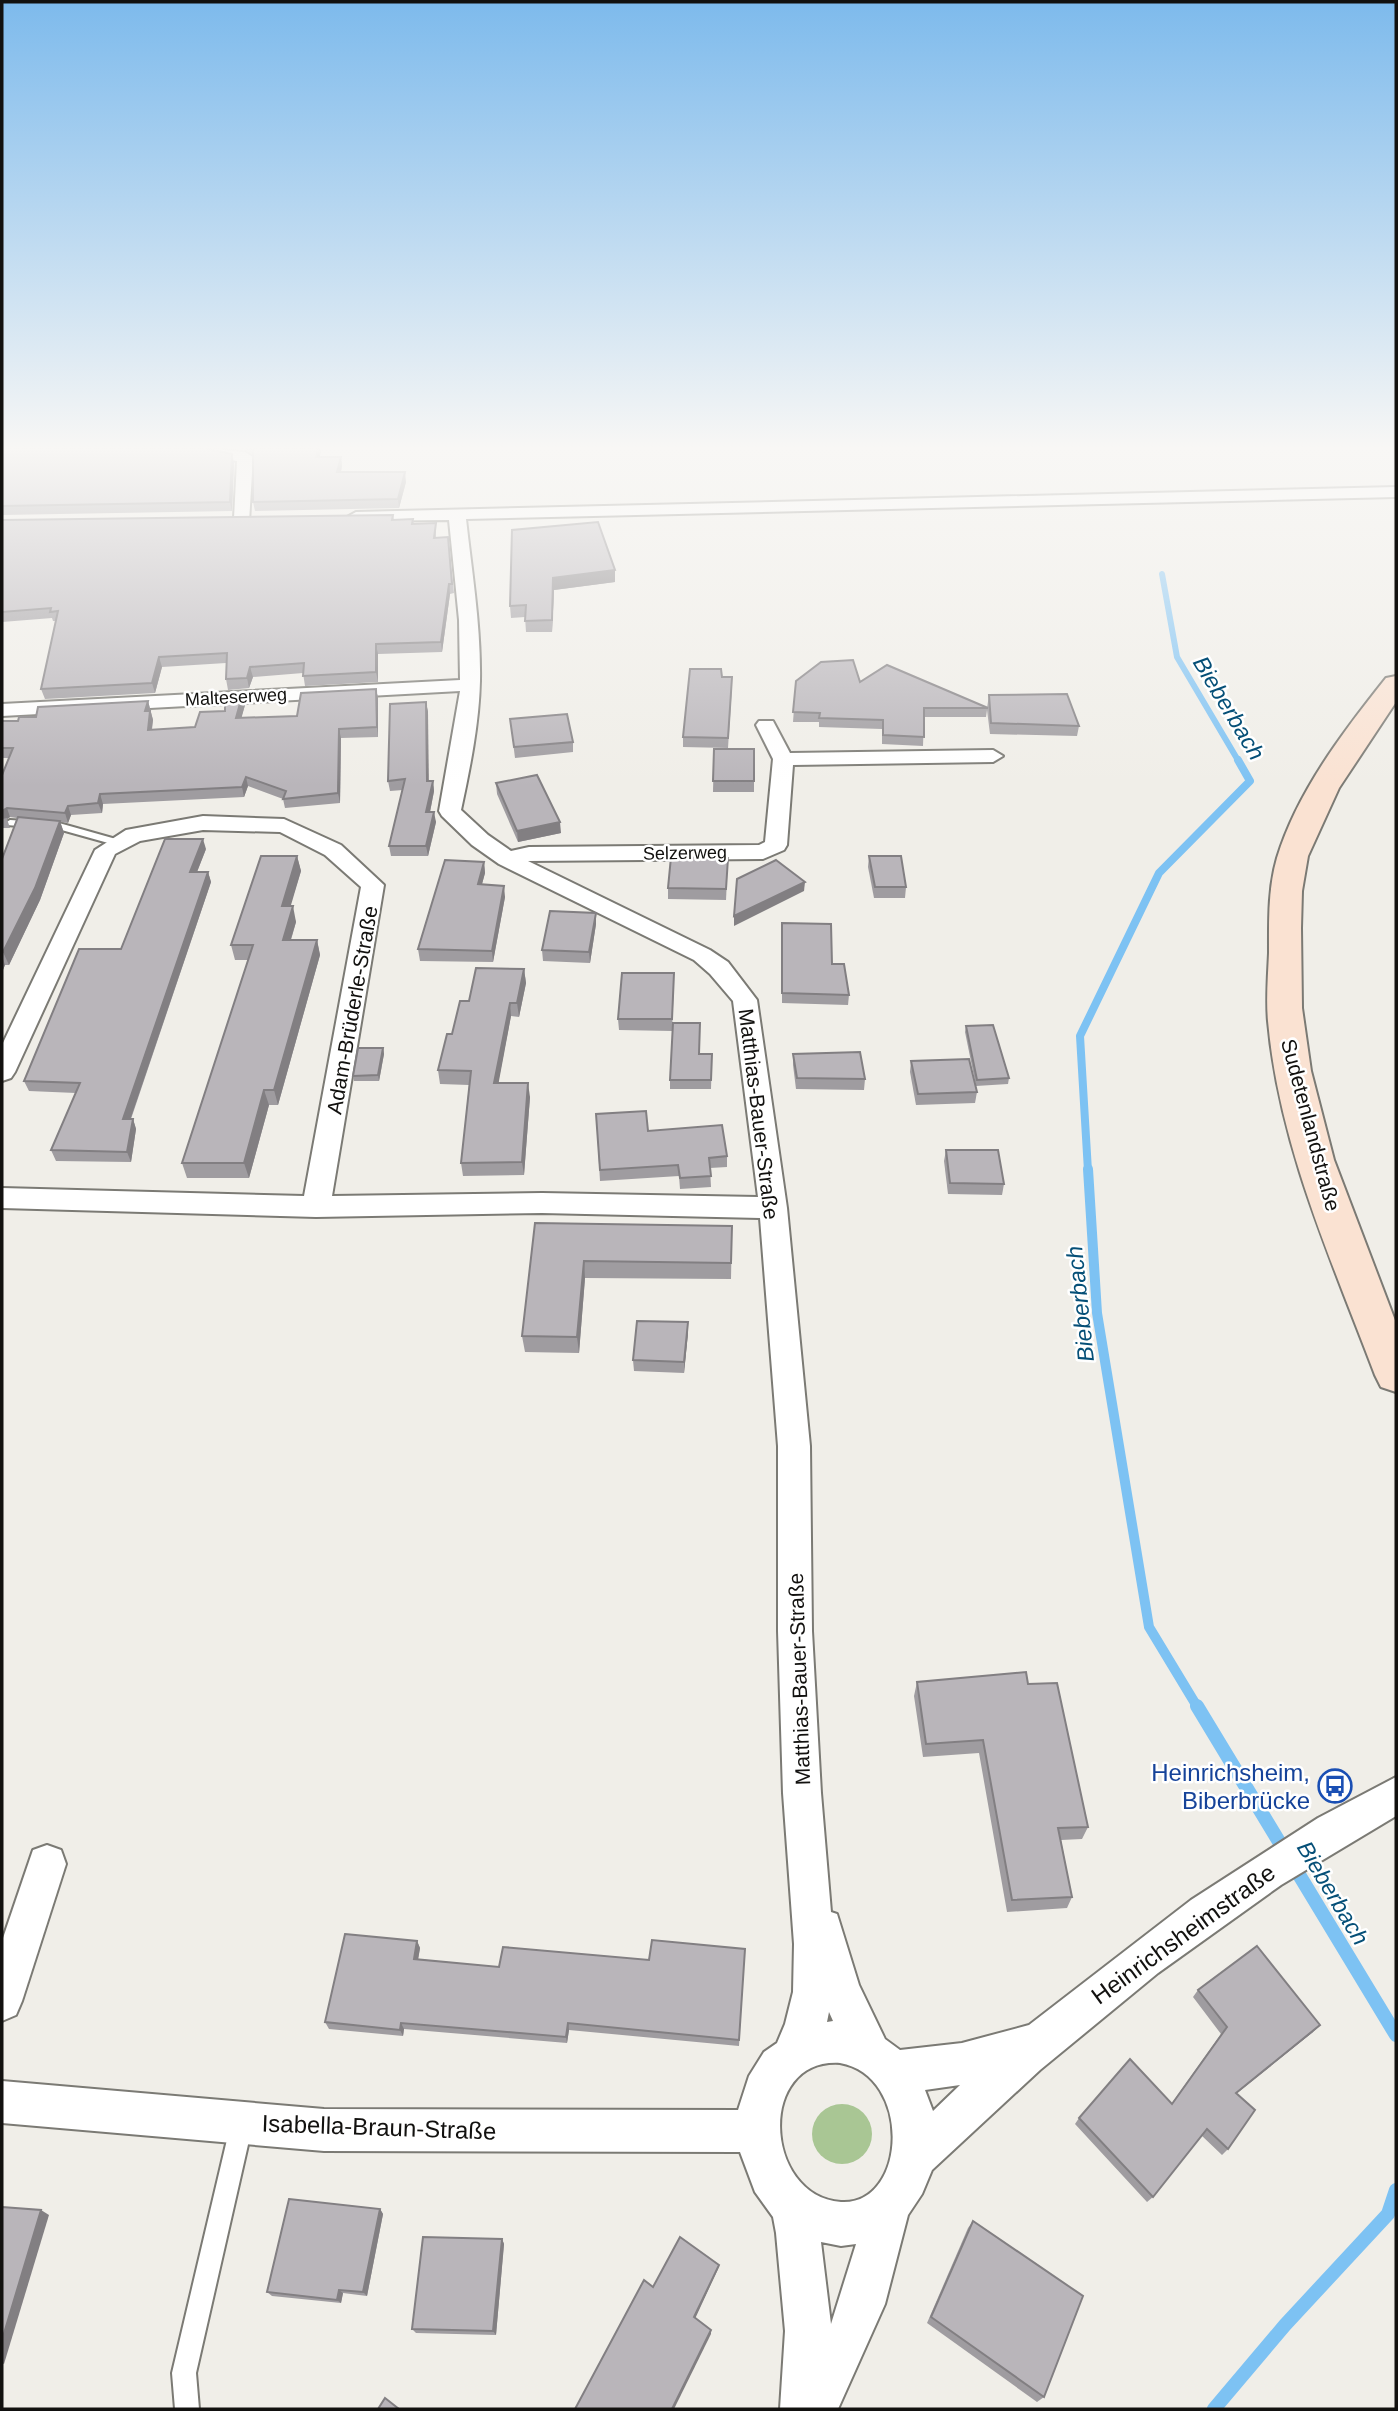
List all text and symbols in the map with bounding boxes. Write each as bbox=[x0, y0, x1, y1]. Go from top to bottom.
water label: Bieberbach bbox=[1188, 651, 1270, 765]
street label: Malteserweg bbox=[185, 684, 287, 710]
street label: Selzerweg bbox=[643, 842, 727, 864]
street label: Adam-Brüderle-Straße bbox=[322, 904, 382, 1116]
street label: Matthias-Bauer-Straße bbox=[735, 1007, 783, 1221]
street label: Sudetenlandstraße bbox=[1277, 1036, 1345, 1214]
water label: Bieberbach bbox=[1061, 1245, 1099, 1363]
street label: Matthias-Bauer-Straße bbox=[784, 1572, 814, 1786]
place label: Heinrichsheim, Biberbrücke bbox=[1151, 1759, 1310, 1814]
bus stop icon: Heinrichsheim, Biberbrücke bbox=[1316, 1767, 1354, 1805]
water label: Bieberbach bbox=[1292, 1836, 1374, 1950]
street label: Heinrichsheimstraße bbox=[1086, 1858, 1280, 2010]
street label: Isabella-Braun-Straße bbox=[261, 2109, 497, 2145]

